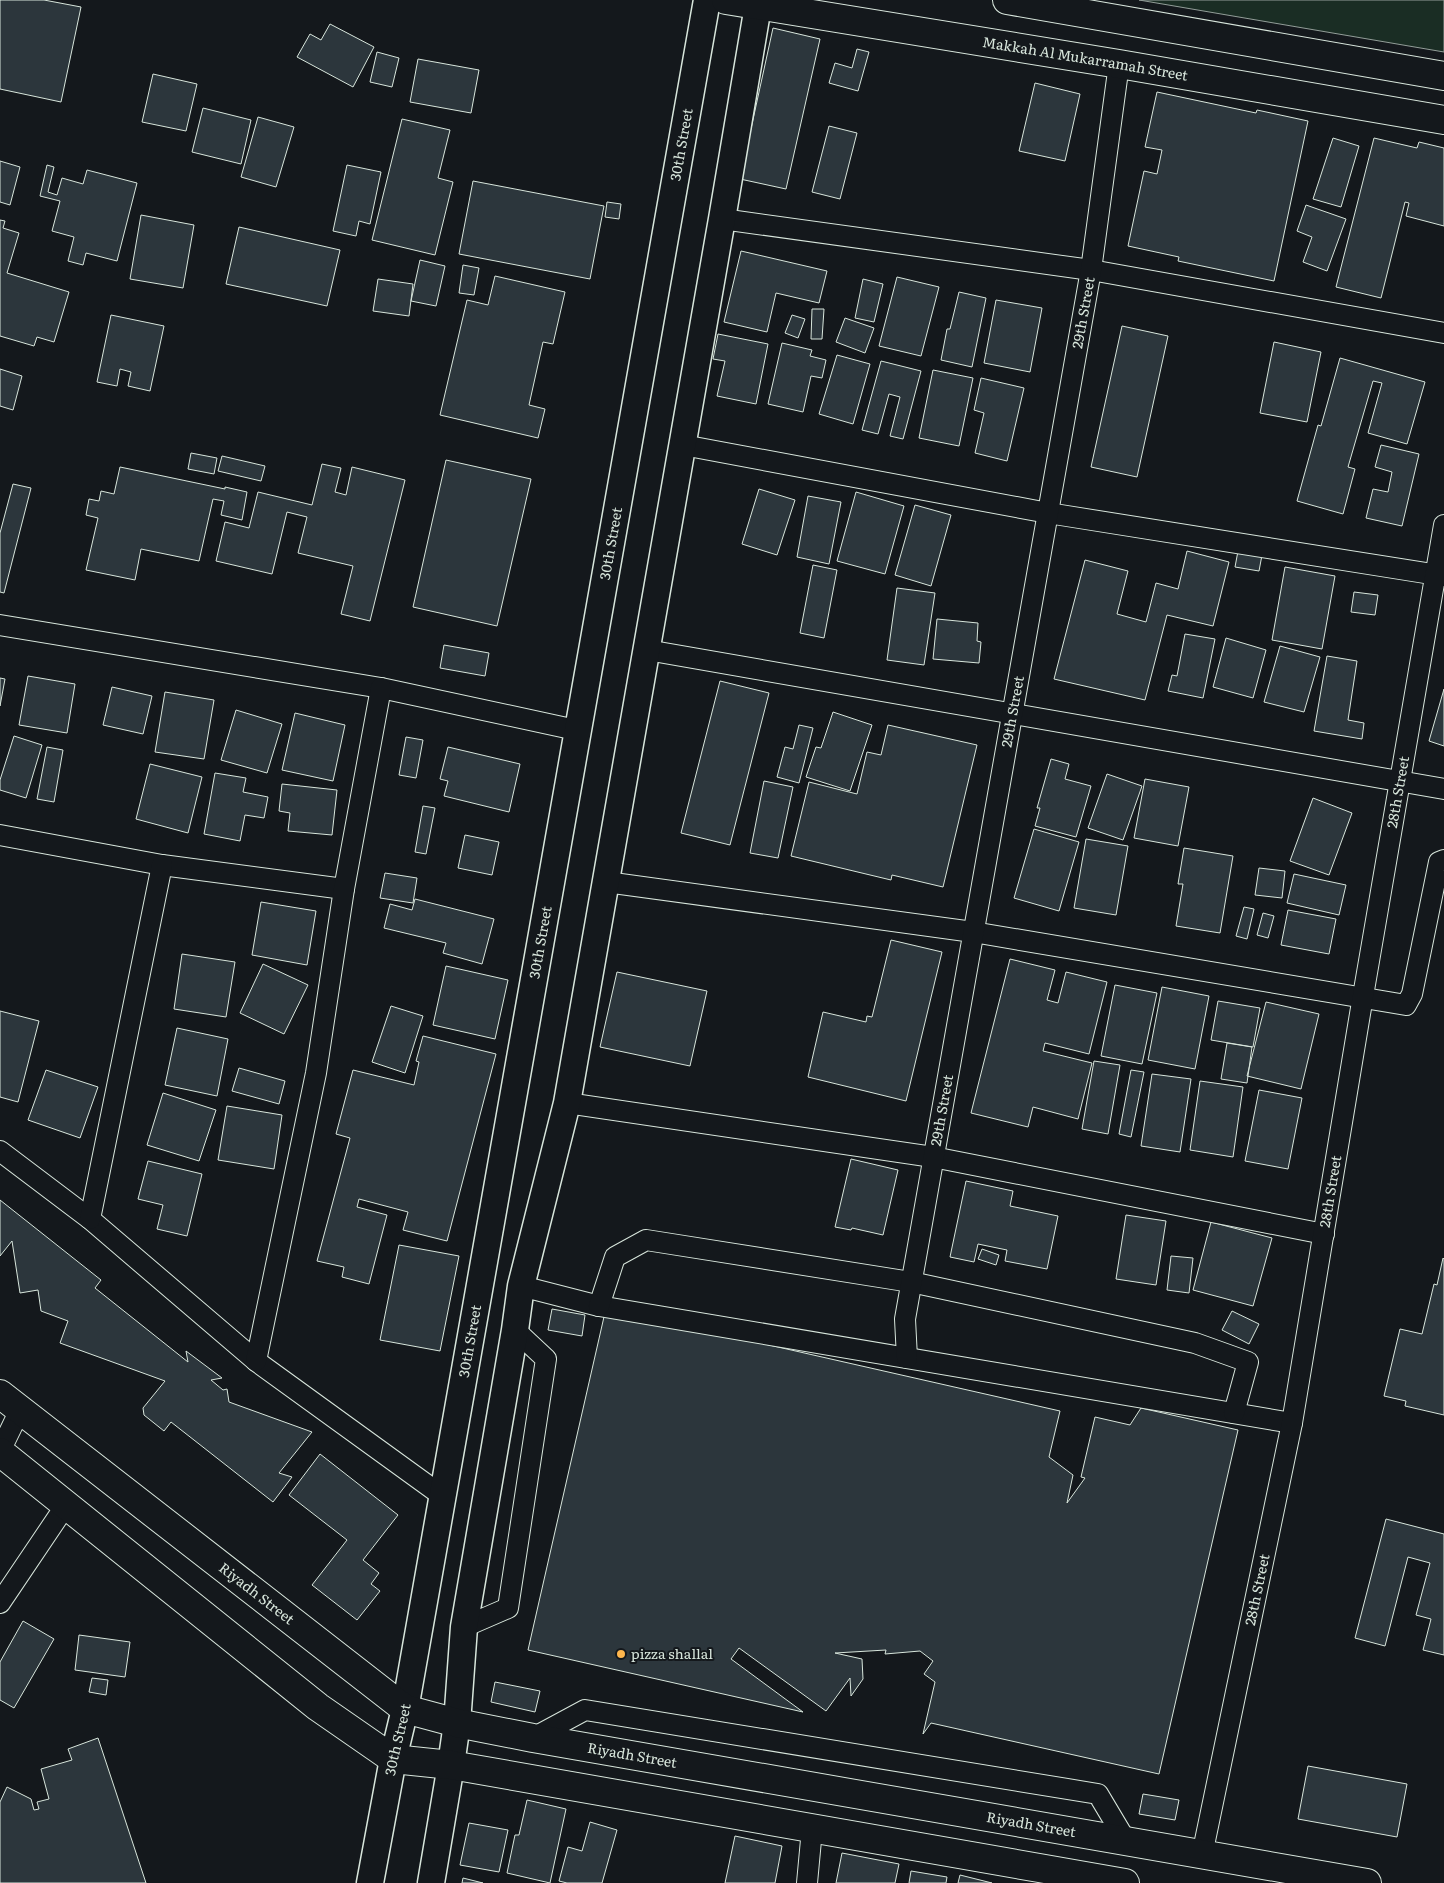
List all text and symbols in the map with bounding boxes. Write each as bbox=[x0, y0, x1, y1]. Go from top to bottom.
street label: Makkah Al Mukarramah Street bbox=[981, 31, 1190, 85]
street label: 30th Street bbox=[664, 106, 697, 183]
street label: 29th Street bbox=[1066, 275, 1099, 350]
street label: 30th Street bbox=[594, 505, 626, 581]
street label: 29th Street bbox=[996, 674, 1028, 749]
street label: 28th Street bbox=[1381, 754, 1413, 829]
street label: 30th Street bbox=[523, 904, 556, 980]
street label: 29th Street bbox=[925, 1072, 957, 1147]
street label: 28th Street bbox=[1314, 1153, 1345, 1229]
street label: 30th Street bbox=[453, 1303, 485, 1379]
street label: 28th Street bbox=[1239, 1552, 1274, 1627]
street label: Riyadh Street bbox=[215, 1557, 299, 1629]
place label: pizza shallal bbox=[631, 1643, 713, 1663]
marker: pizza shallal bbox=[615, 1648, 627, 1660]
street label: 30th Street bbox=[379, 1702, 415, 1777]
street label: Riyadh Street bbox=[586, 1737, 679, 1772]
street label: Riyadh Street bbox=[985, 1806, 1078, 1841]

